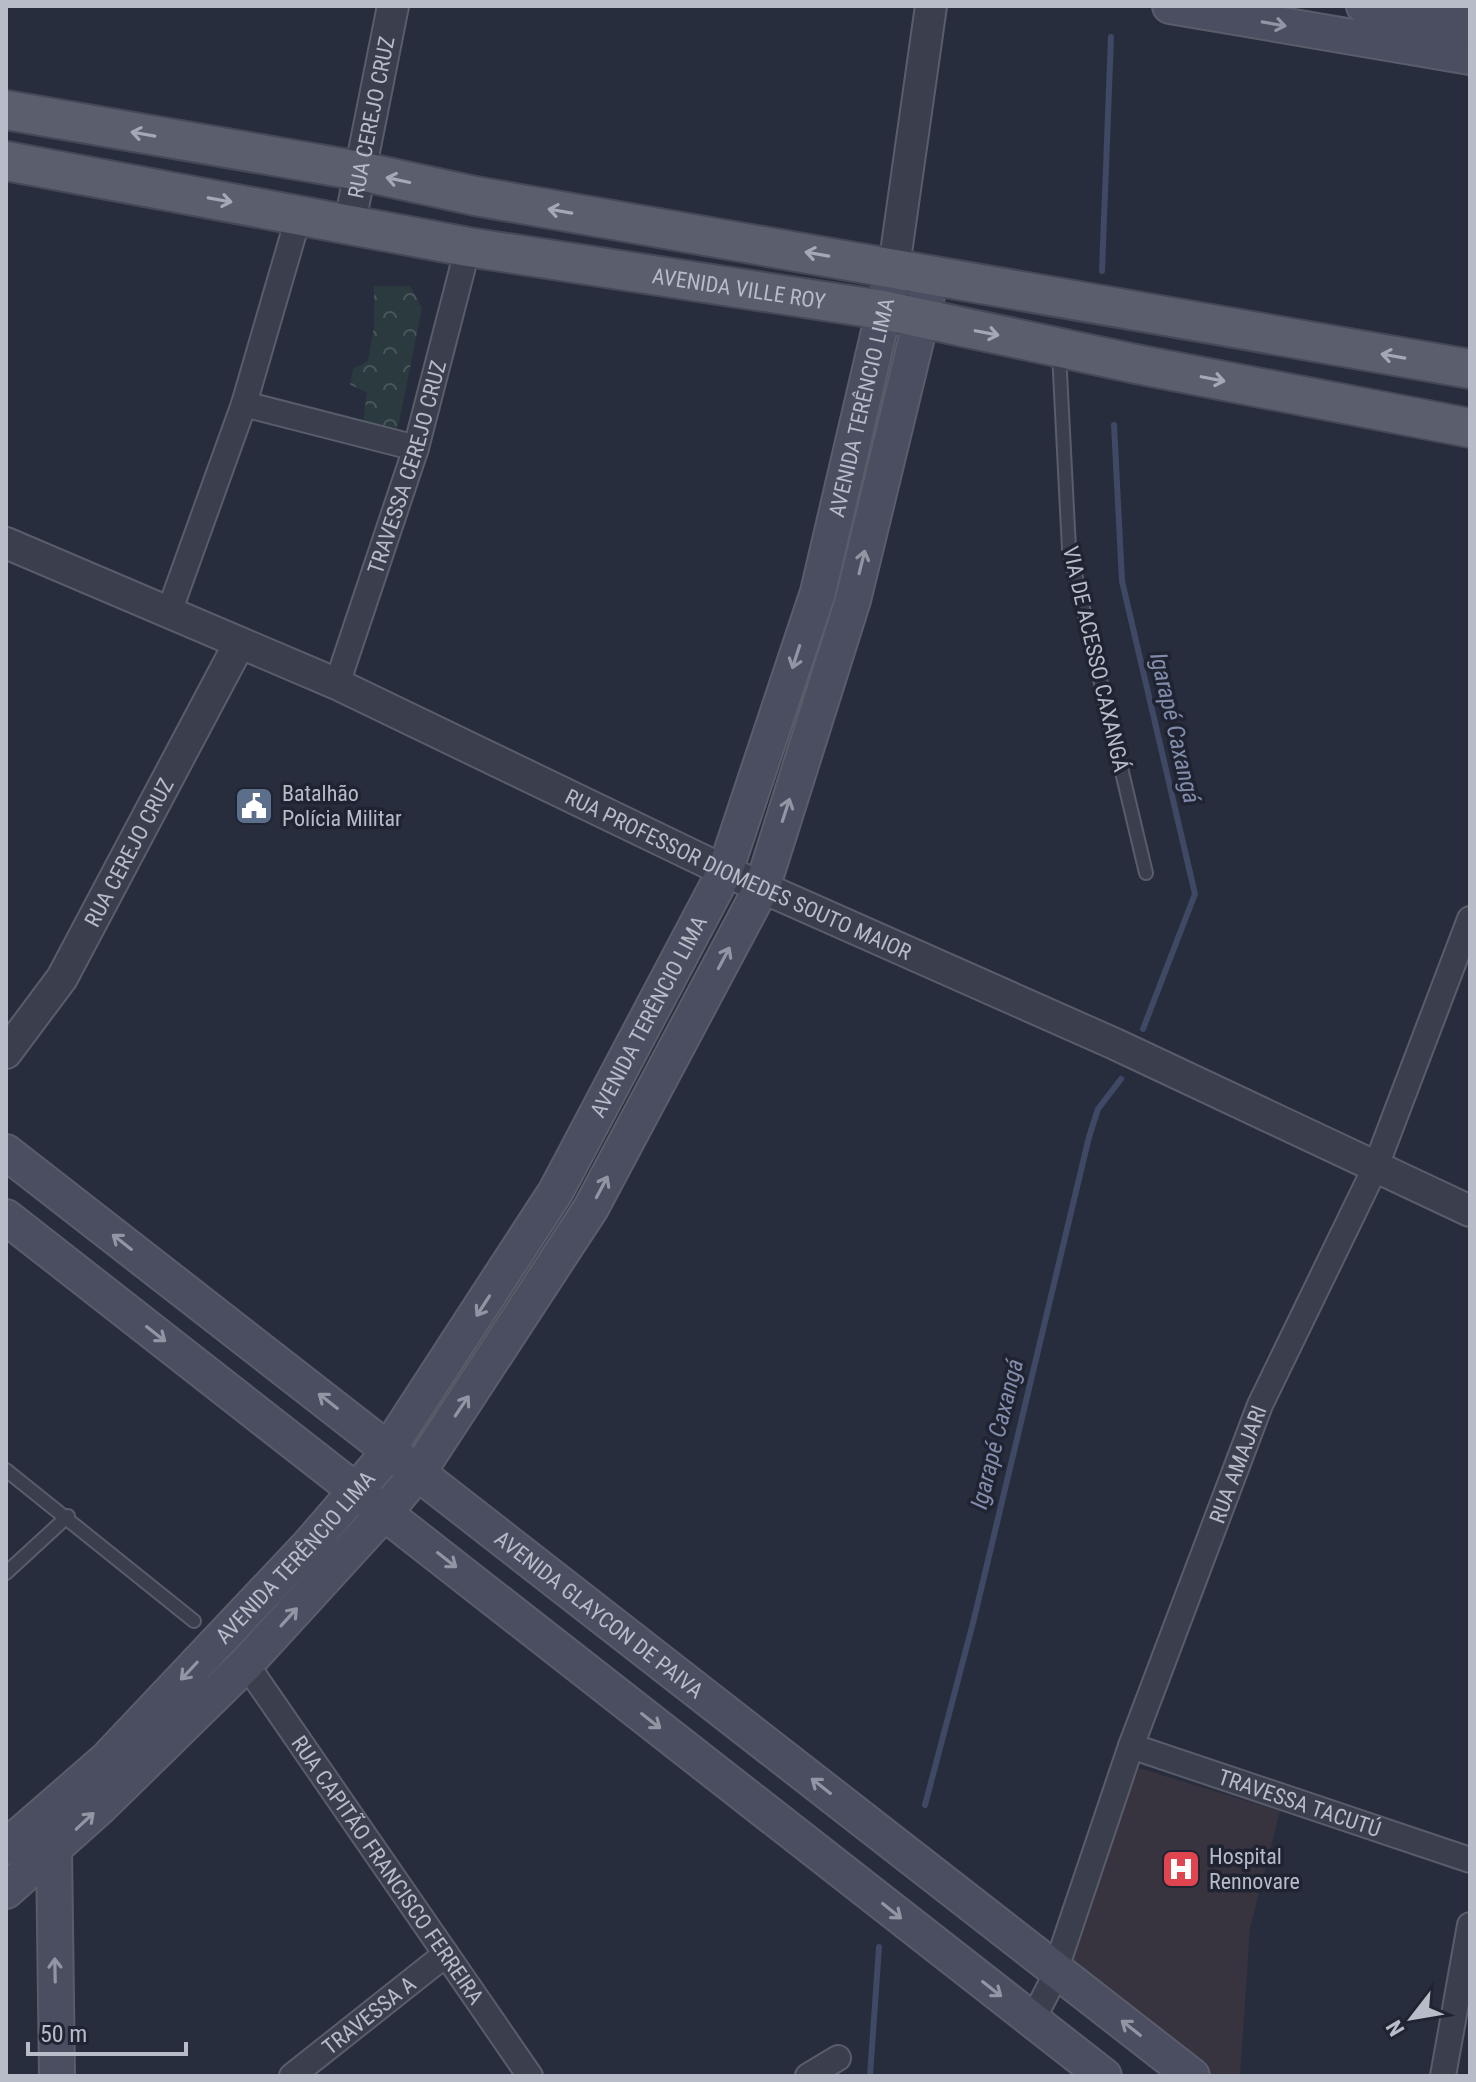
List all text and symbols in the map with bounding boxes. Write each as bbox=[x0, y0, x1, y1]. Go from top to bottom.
one-way arrow bbox=[1261, 17, 1286, 32]
street label: RUA CEREJO CRUZ bbox=[343, 34, 399, 200]
one-way arrow bbox=[130, 125, 156, 140]
one-way arrow bbox=[386, 172, 412, 187]
one-way arrow bbox=[207, 194, 233, 209]
one-way arrow bbox=[548, 202, 573, 217]
one-way arrow bbox=[804, 246, 830, 261]
street label: AVENIDA VILLE ROY bbox=[651, 263, 828, 314]
street label: AVENIDA TERÊNCIO LIMA bbox=[823, 295, 899, 520]
one-way arrow bbox=[974, 326, 999, 341]
one-way arrow bbox=[1381, 348, 1406, 363]
street label: TRAVESSA CEREJO CRUZ bbox=[362, 358, 451, 577]
one-way arrow bbox=[1199, 372, 1225, 387]
street label: VIA DE ACESSO CAXANGÁ bbox=[1058, 544, 1134, 774]
one-way arrow bbox=[856, 549, 871, 575]
one-way arrow bbox=[788, 644, 803, 669]
water label: Igarapé Caxangá bbox=[1144, 650, 1206, 807]
street label: RUA CEREJO CRUZ bbox=[79, 774, 178, 931]
place label: Batalhão Polícia Militar bbox=[282, 781, 402, 831]
street label: RUA PROFESSOR DIOMEDES SOUTO MAIOR bbox=[561, 783, 916, 965]
public building icon: Batalhão Polícia Militar bbox=[233, 785, 275, 827]
one-way arrow bbox=[780, 798, 795, 823]
street label: AVENIDA TERÊNCIO LIMA bbox=[585, 911, 712, 1121]
one-way arrow bbox=[717, 946, 732, 970]
one-way arrow bbox=[594, 1176, 610, 1200]
one-way arrow bbox=[112, 1233, 134, 1250]
one-way arrow bbox=[475, 1294, 491, 1317]
one-way arrow bbox=[145, 1325, 166, 1343]
water label: Igarapé Caxangá bbox=[965, 1355, 1029, 1512]
one-way arrow bbox=[318, 1393, 339, 1410]
one-way arrow bbox=[454, 1396, 470, 1418]
street label: RUA AMAJARI bbox=[1204, 1402, 1271, 1527]
street label: AVENIDA TERÊNCIO LIMA bbox=[210, 1466, 380, 1648]
street label: AVENIDA GLAYCON DE PAIVA bbox=[490, 1525, 709, 1703]
one-way arrow bbox=[436, 1551, 457, 1569]
one-way arrow bbox=[280, 1607, 299, 1627]
one-way arrow bbox=[181, 1661, 199, 1681]
one-way arrow bbox=[640, 1712, 661, 1729]
street label: RUA CAPITÃO FRANCISCO FERREIRA bbox=[287, 1731, 489, 2009]
street label: TRAVESSA TACUTÚ bbox=[1215, 1764, 1385, 1842]
one-way arrow bbox=[811, 1777, 832, 1795]
one-way arrow bbox=[75, 1812, 95, 1830]
place label: Hospital Rennovare bbox=[1209, 1844, 1300, 1894]
hospital icon: Hospital Rennovare bbox=[1160, 1848, 1202, 1890]
one-way arrow bbox=[881, 1902, 902, 1919]
one-way arrow bbox=[47, 1957, 63, 1984]
street label: TRAVESSA A bbox=[317, 1971, 421, 2060]
north arrow bbox=[1372, 1978, 1452, 2058]
one-way arrow bbox=[981, 1980, 1002, 1998]
scale bar bbox=[28, 2006, 186, 2056]
text: N bbox=[1381, 2016, 1409, 2040]
one-way arrow bbox=[1121, 2019, 1142, 2036]
text: 50 m bbox=[40, 2020, 87, 2048]

